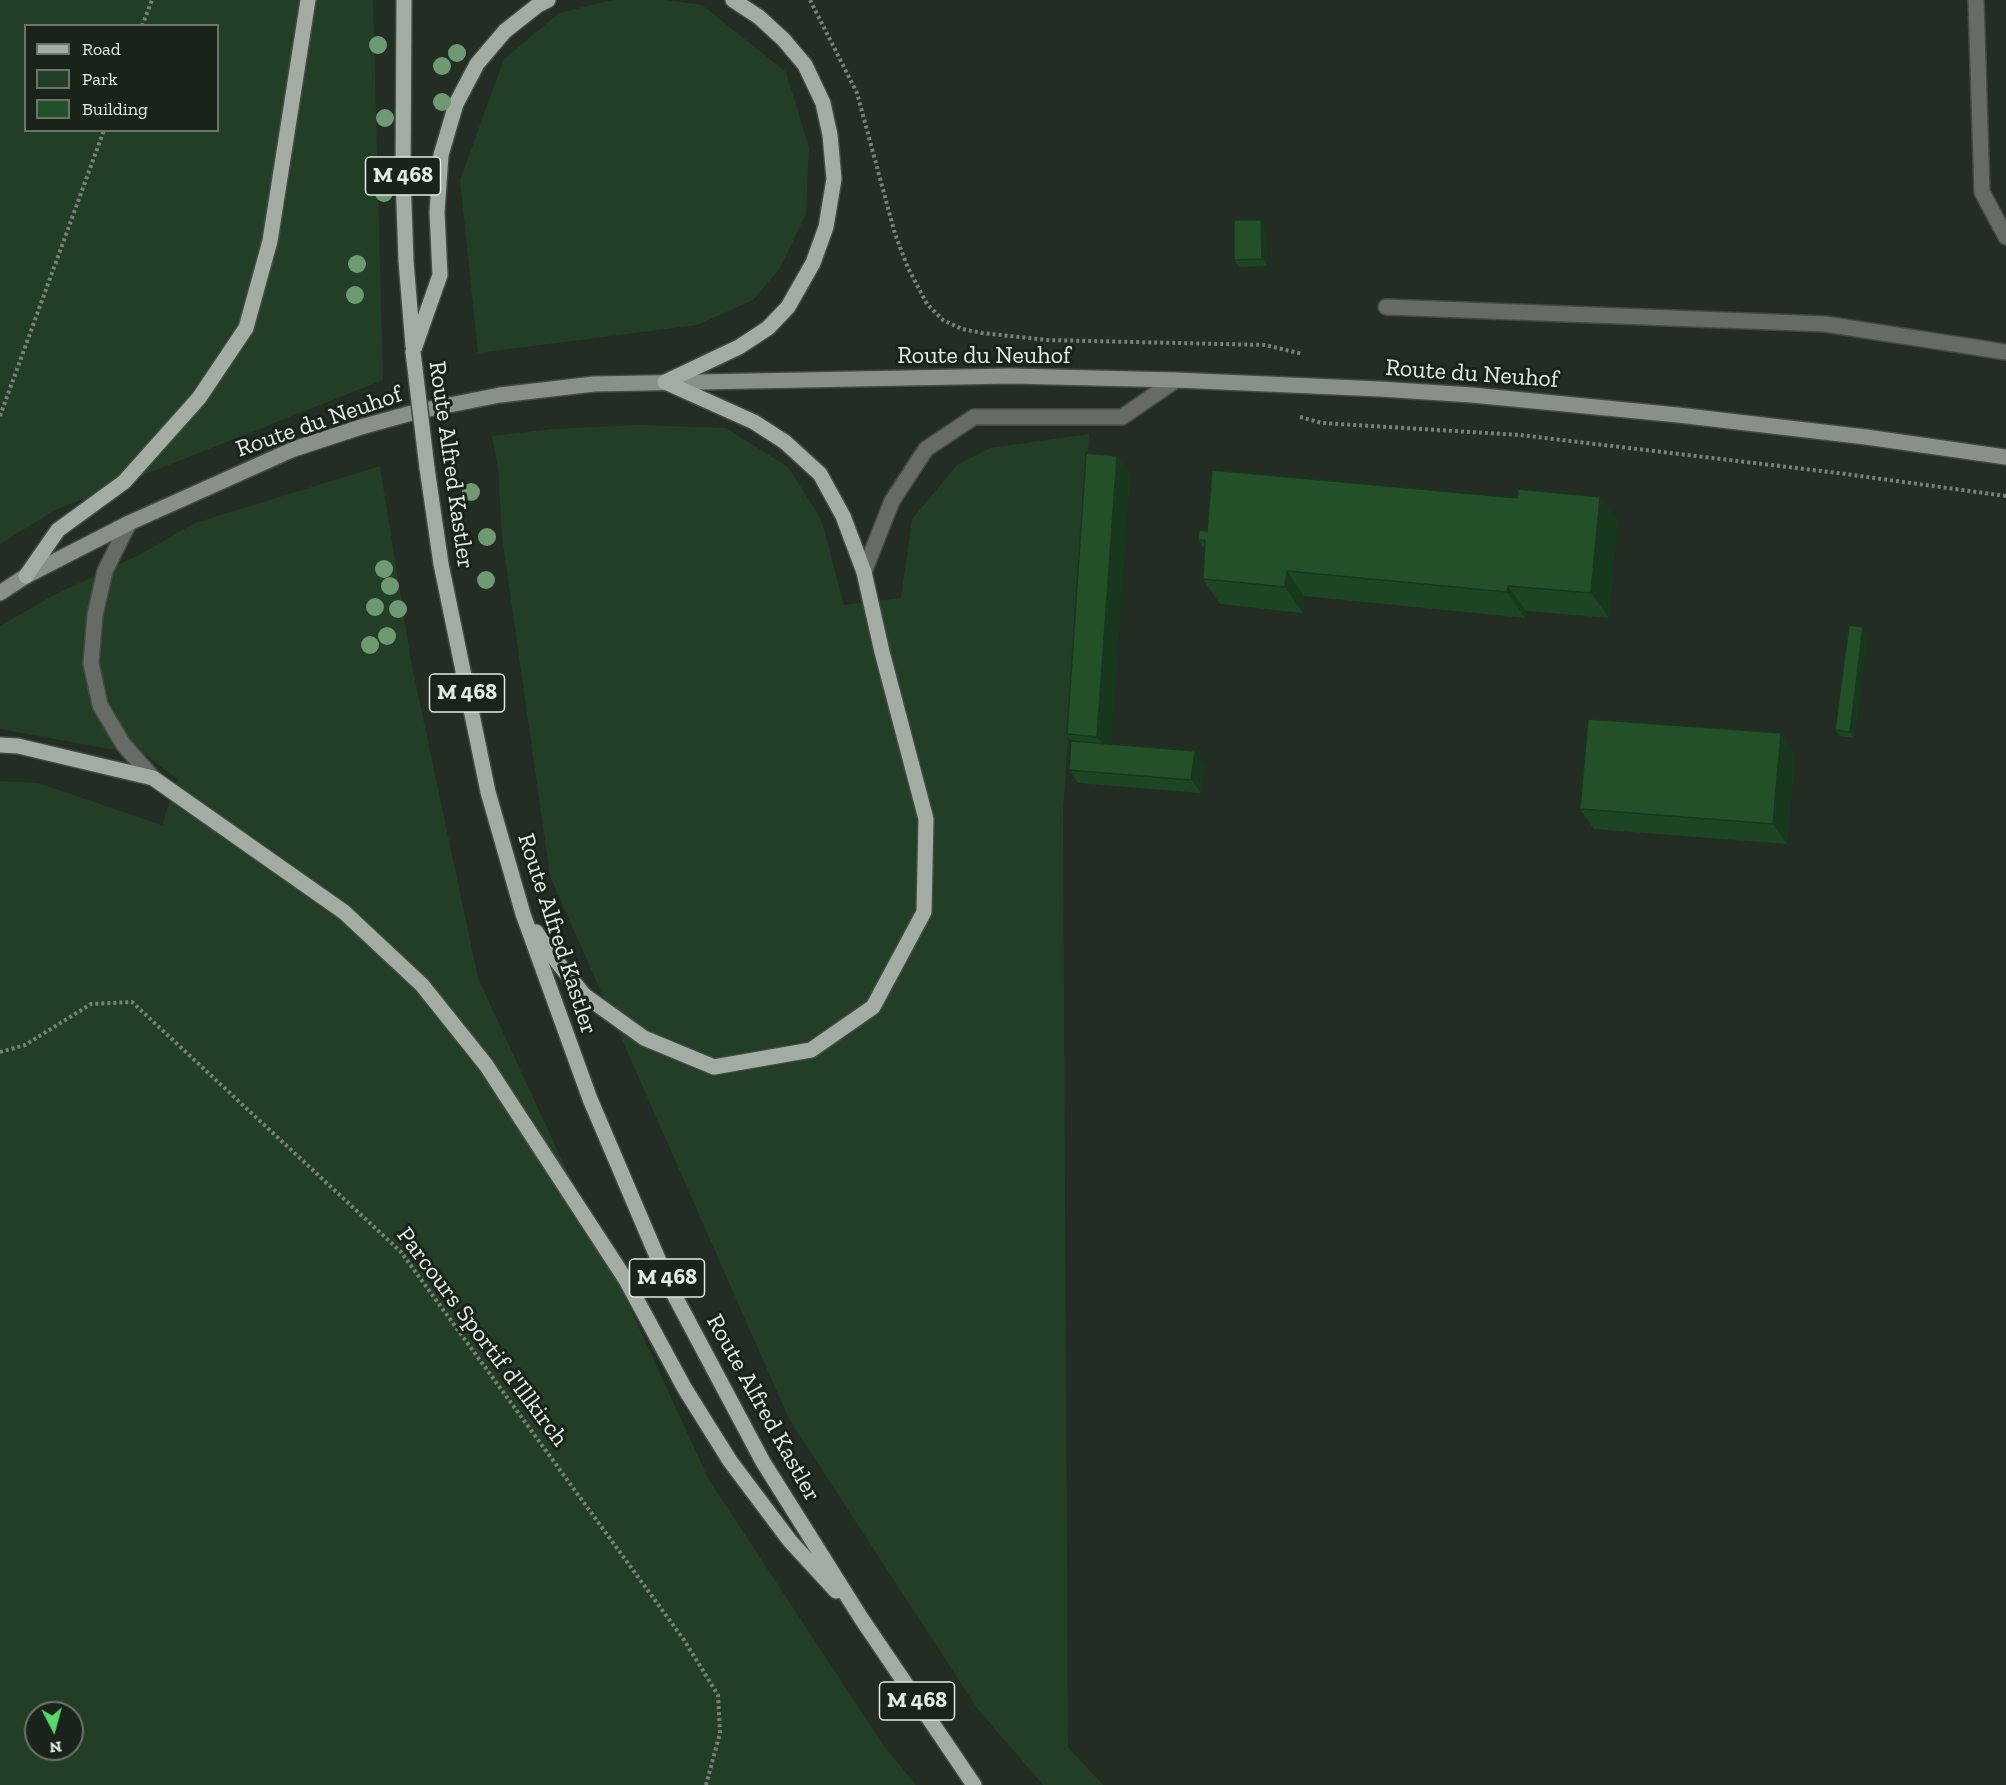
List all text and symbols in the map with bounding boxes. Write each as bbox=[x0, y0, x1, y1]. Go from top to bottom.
legend bbox=[24, 24, 219, 132]
text: Road bbox=[82, 38, 121, 60]
text: Park bbox=[82, 68, 118, 90]
text: Building bbox=[82, 98, 148, 120]
road number: M 468 bbox=[366, 157, 440, 195]
street label: Route du Neuhof bbox=[897, 342, 1071, 370]
street label: Route du Neuhof bbox=[1385, 354, 1559, 394]
street label: Route Alfred Kastler bbox=[422, 359, 480, 571]
street label: Route du Neuhof bbox=[232, 380, 406, 464]
road number: M 468 bbox=[430, 674, 504, 712]
street label: Route Alfred Kastler bbox=[511, 830, 603, 1038]
street label: Parcours Sportif d'Illkirch bbox=[390, 1222, 574, 1452]
road number: M 468 bbox=[630, 1259, 704, 1297]
street label: Route Alfred Kastler bbox=[700, 1309, 826, 1507]
road number: M 468 bbox=[880, 1682, 954, 1720]
north arrow bbox=[24, 1701, 84, 1761]
text: N bbox=[49, 1737, 63, 1757]

